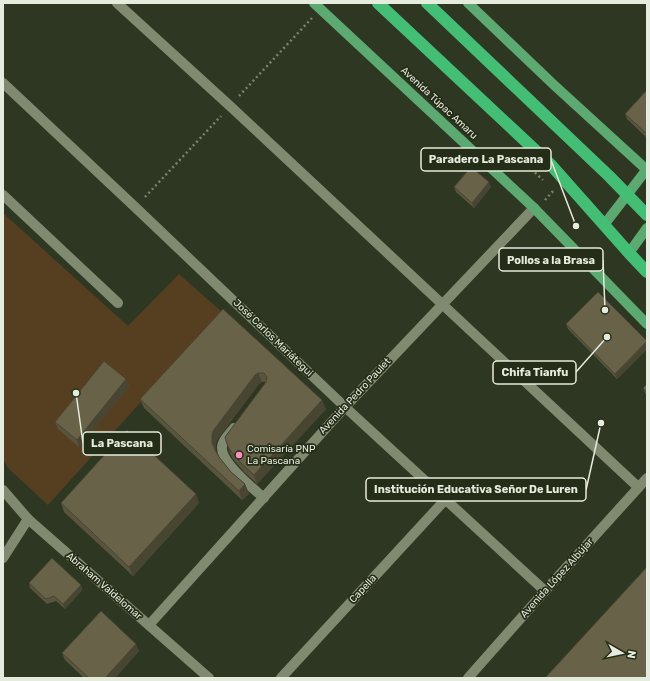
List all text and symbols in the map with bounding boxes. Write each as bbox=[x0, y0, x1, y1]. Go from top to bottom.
street label: Avenida Túpac Amaru bbox=[398, 64, 480, 142]
callout: Paradero La Pascana bbox=[421, 148, 551, 171]
text: Paradero La Pascana bbox=[429, 153, 543, 166]
callout: Pollos a la Brasa bbox=[499, 248, 603, 271]
text: Pollos a la Brasa bbox=[507, 254, 595, 267]
street label: José Carlos Mariátegui bbox=[231, 297, 315, 379]
street label: Avenida Pedro Paulet bbox=[317, 356, 393, 436]
callout: Chifa Tianfu bbox=[493, 361, 576, 384]
text: Chifa Tianfu bbox=[502, 366, 568, 379]
callout: La Pascana bbox=[83, 432, 161, 455]
text: La Pascana bbox=[91, 437, 153, 450]
place label: Comisaría PNP La Pascana bbox=[247, 443, 316, 467]
marker: Comisaría PNP La Pascana bbox=[234, 450, 244, 460]
callout: Institución Educativa Señor De Luren bbox=[366, 478, 586, 501]
text: Institución Educativa Señor De Luren bbox=[374, 483, 578, 496]
street label: Avenida López Albújar bbox=[518, 536, 596, 620]
street label: Abraham Valdelomar bbox=[64, 550, 144, 622]
street label: Capella bbox=[347, 572, 379, 606]
north arrow bbox=[602, 633, 642, 673]
text: N bbox=[624, 650, 638, 659]

